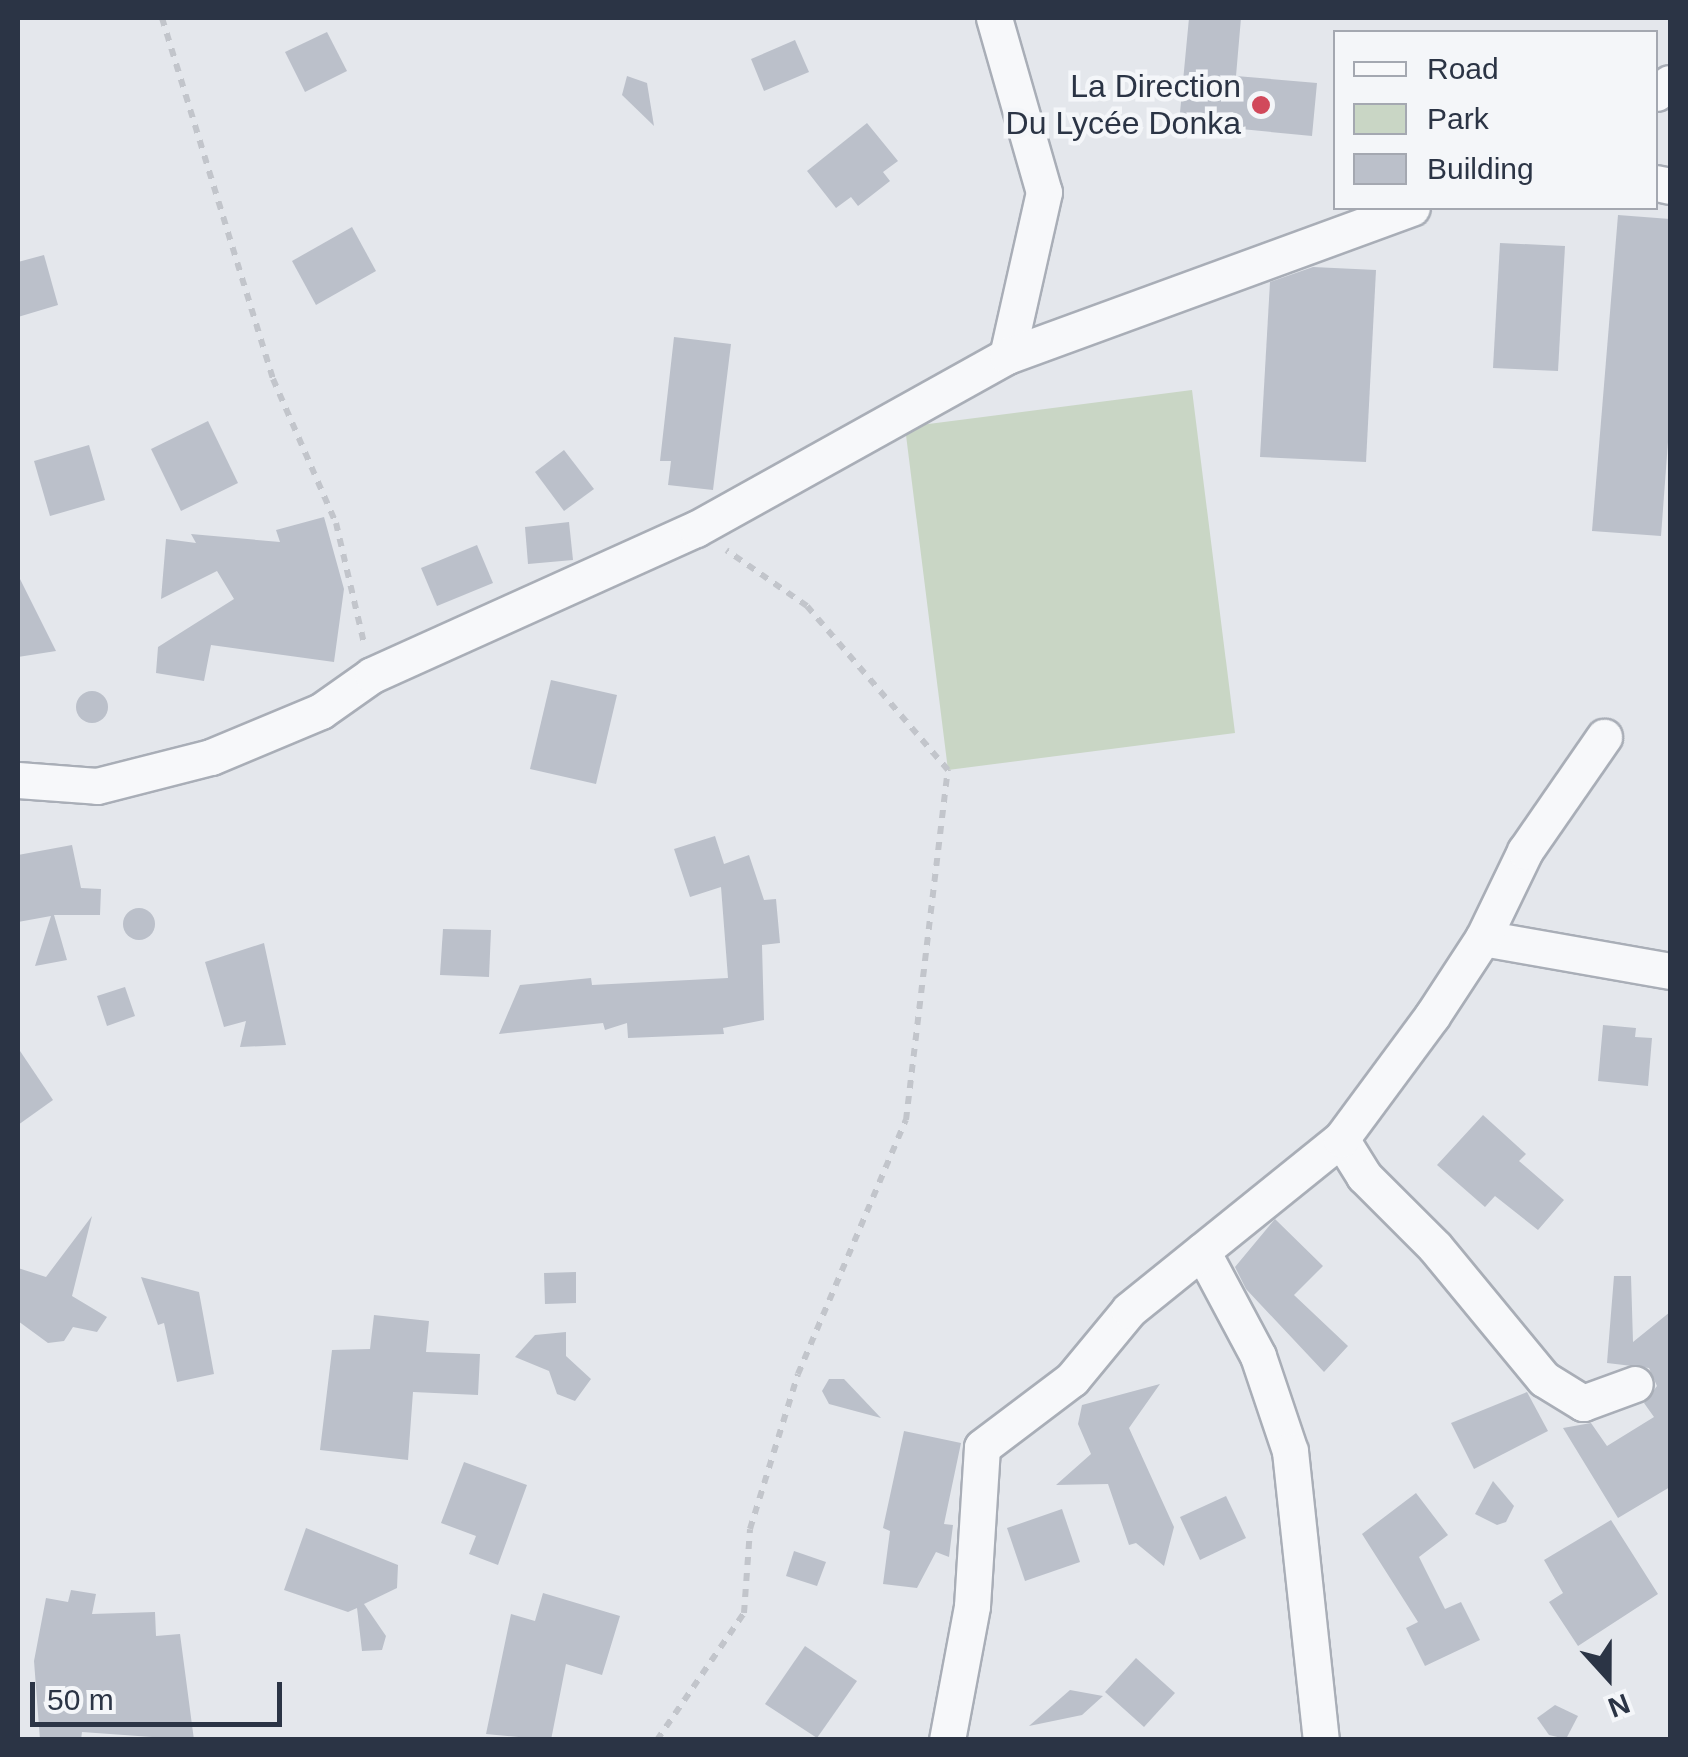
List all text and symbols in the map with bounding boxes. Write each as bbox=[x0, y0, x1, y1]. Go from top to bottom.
legend bbox=[1333, 30, 1658, 210]
text: Road bbox=[1427, 52, 1499, 85]
place label: La Direction Du Lycée Donka bbox=[1006, 68, 1241, 143]
marker: La Direction Du Lycée Donka bbox=[1250, 94, 1272, 116]
text: Park bbox=[1427, 102, 1489, 135]
text: Building bbox=[1427, 152, 1534, 185]
north arrow bbox=[1558, 1627, 1658, 1727]
scale bar bbox=[35, 1662, 288, 1724]
text: 50 m bbox=[47, 1683, 114, 1716]
text: N bbox=[1604, 1687, 1634, 1724]

